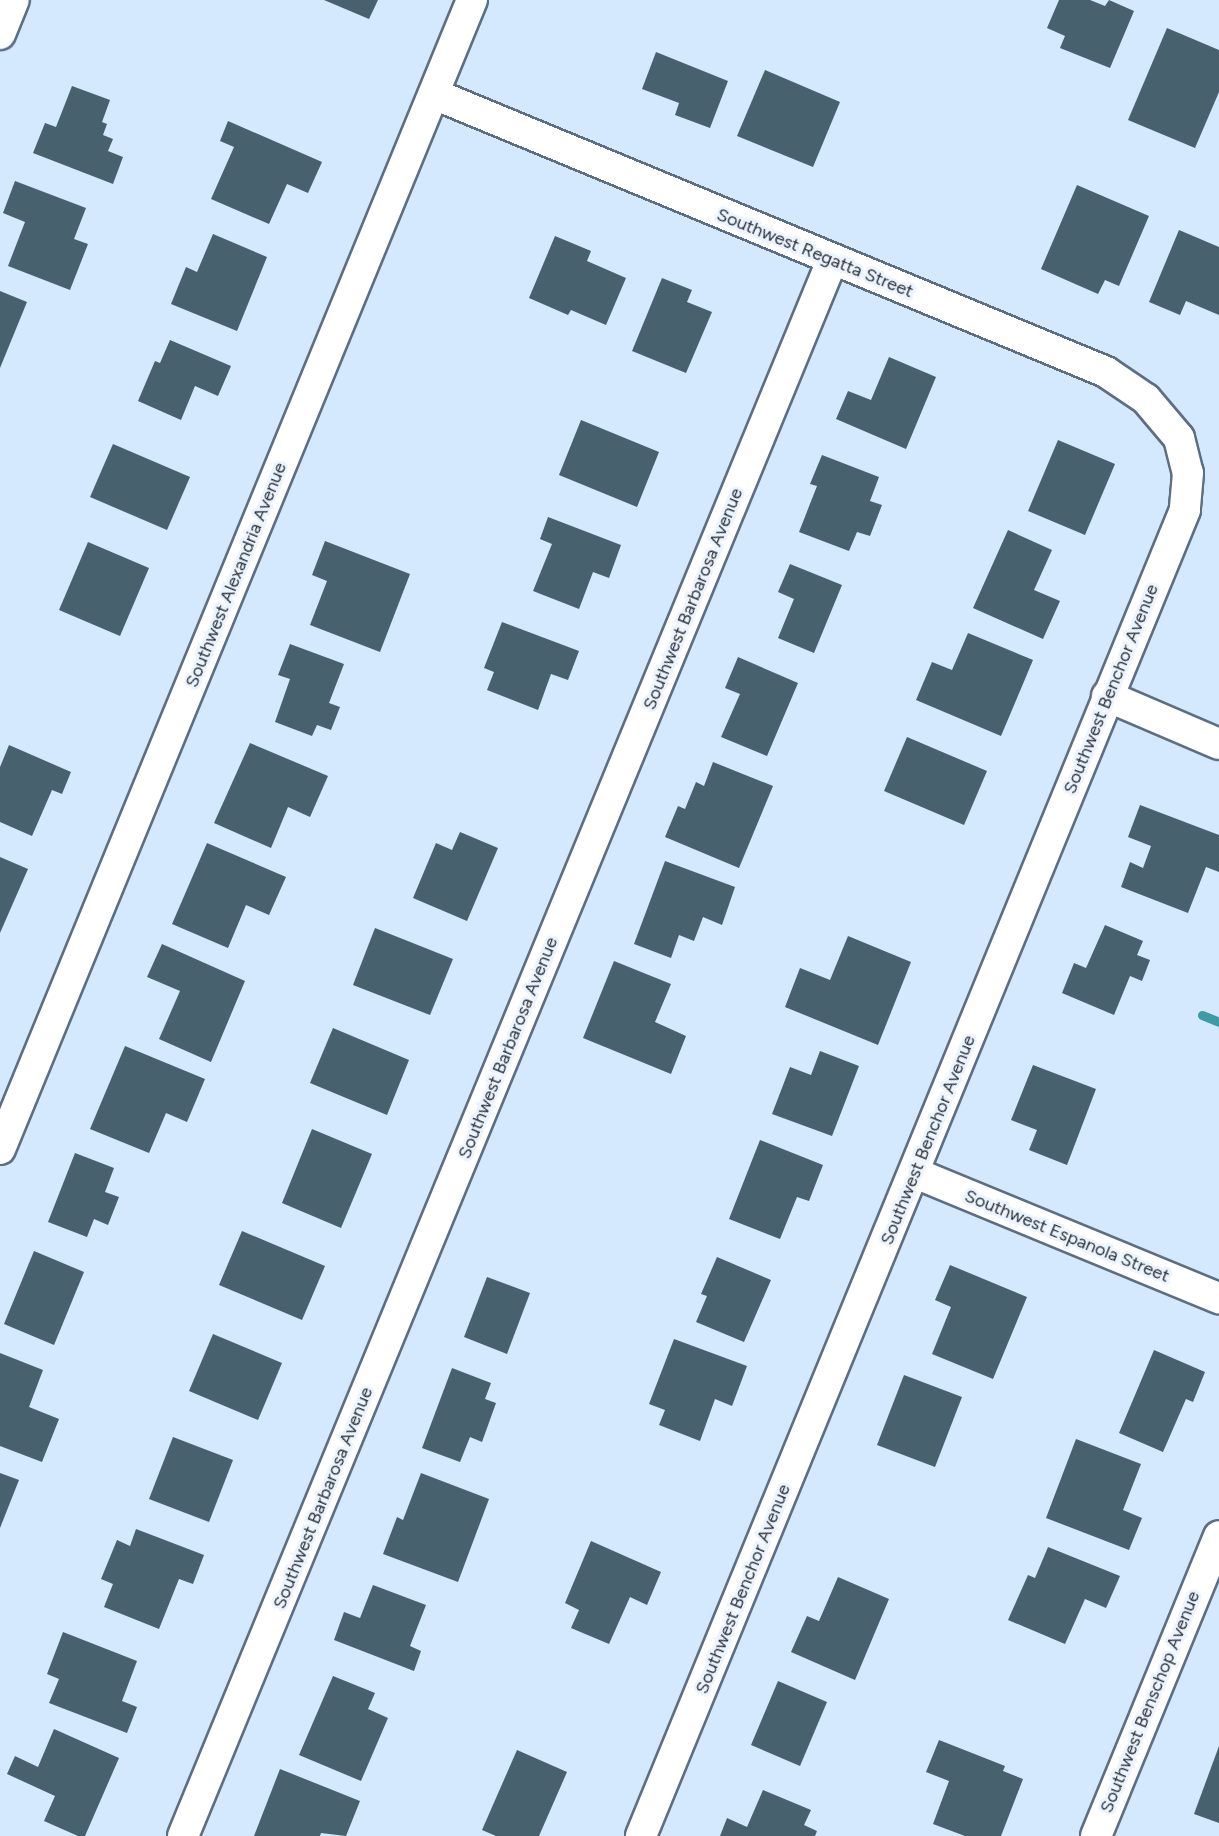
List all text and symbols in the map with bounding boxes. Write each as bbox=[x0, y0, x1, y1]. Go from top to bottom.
street label: Southwest Regatta Street bbox=[714, 204, 916, 302]
street label: Southwest Alexandria Avenue bbox=[181, 459, 291, 691]
street label: Southwest Barbarosa Avenue bbox=[639, 485, 747, 713]
street label: Southwest Benchor Avenue bbox=[1059, 581, 1163, 797]
street label: Southwest Barbarosa Avenue bbox=[454, 934, 562, 1162]
street label: Southwest Benchor Avenue bbox=[876, 1032, 980, 1248]
street label: Southwest Espanola Street bbox=[961, 1185, 1173, 1287]
street label: Southwest Barbarosa Avenue bbox=[269, 1384, 377, 1612]
street label: Southwest Benchor Avenue bbox=[691, 1481, 795, 1697]
street label: Southwest Benschop Avenue bbox=[1096, 1588, 1204, 1816]

